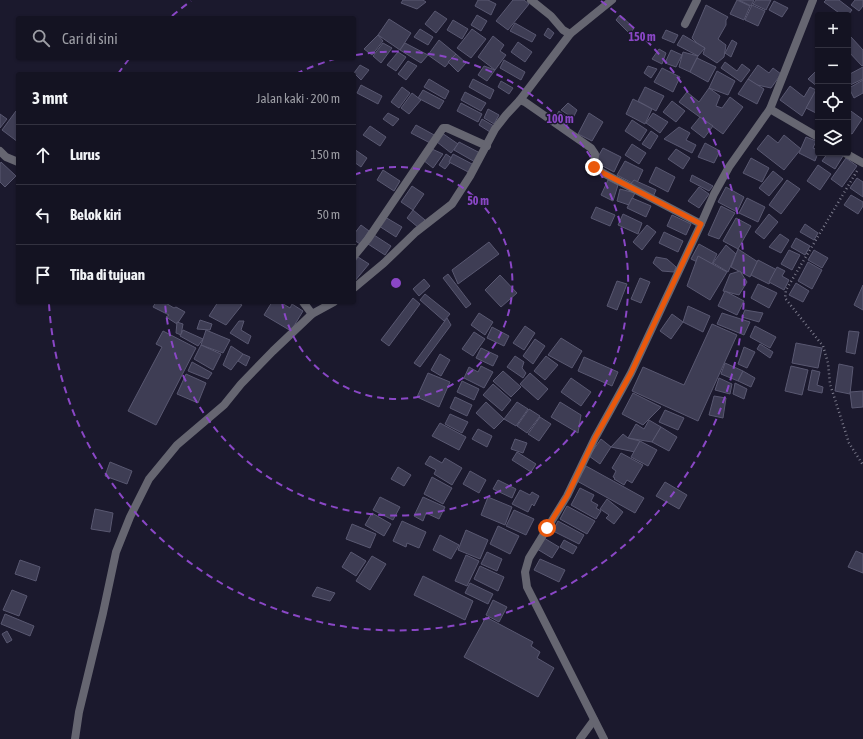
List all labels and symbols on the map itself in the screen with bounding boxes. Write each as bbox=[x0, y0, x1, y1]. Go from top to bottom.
text: 150 m bbox=[628, 30, 656, 44]
text: 100 m bbox=[546, 112, 574, 126]
route end bbox=[585, 158, 603, 176]
text: 50 m bbox=[467, 194, 489, 208]
centre of rings bbox=[389, 276, 403, 290]
route start bbox=[538, 519, 556, 537]

